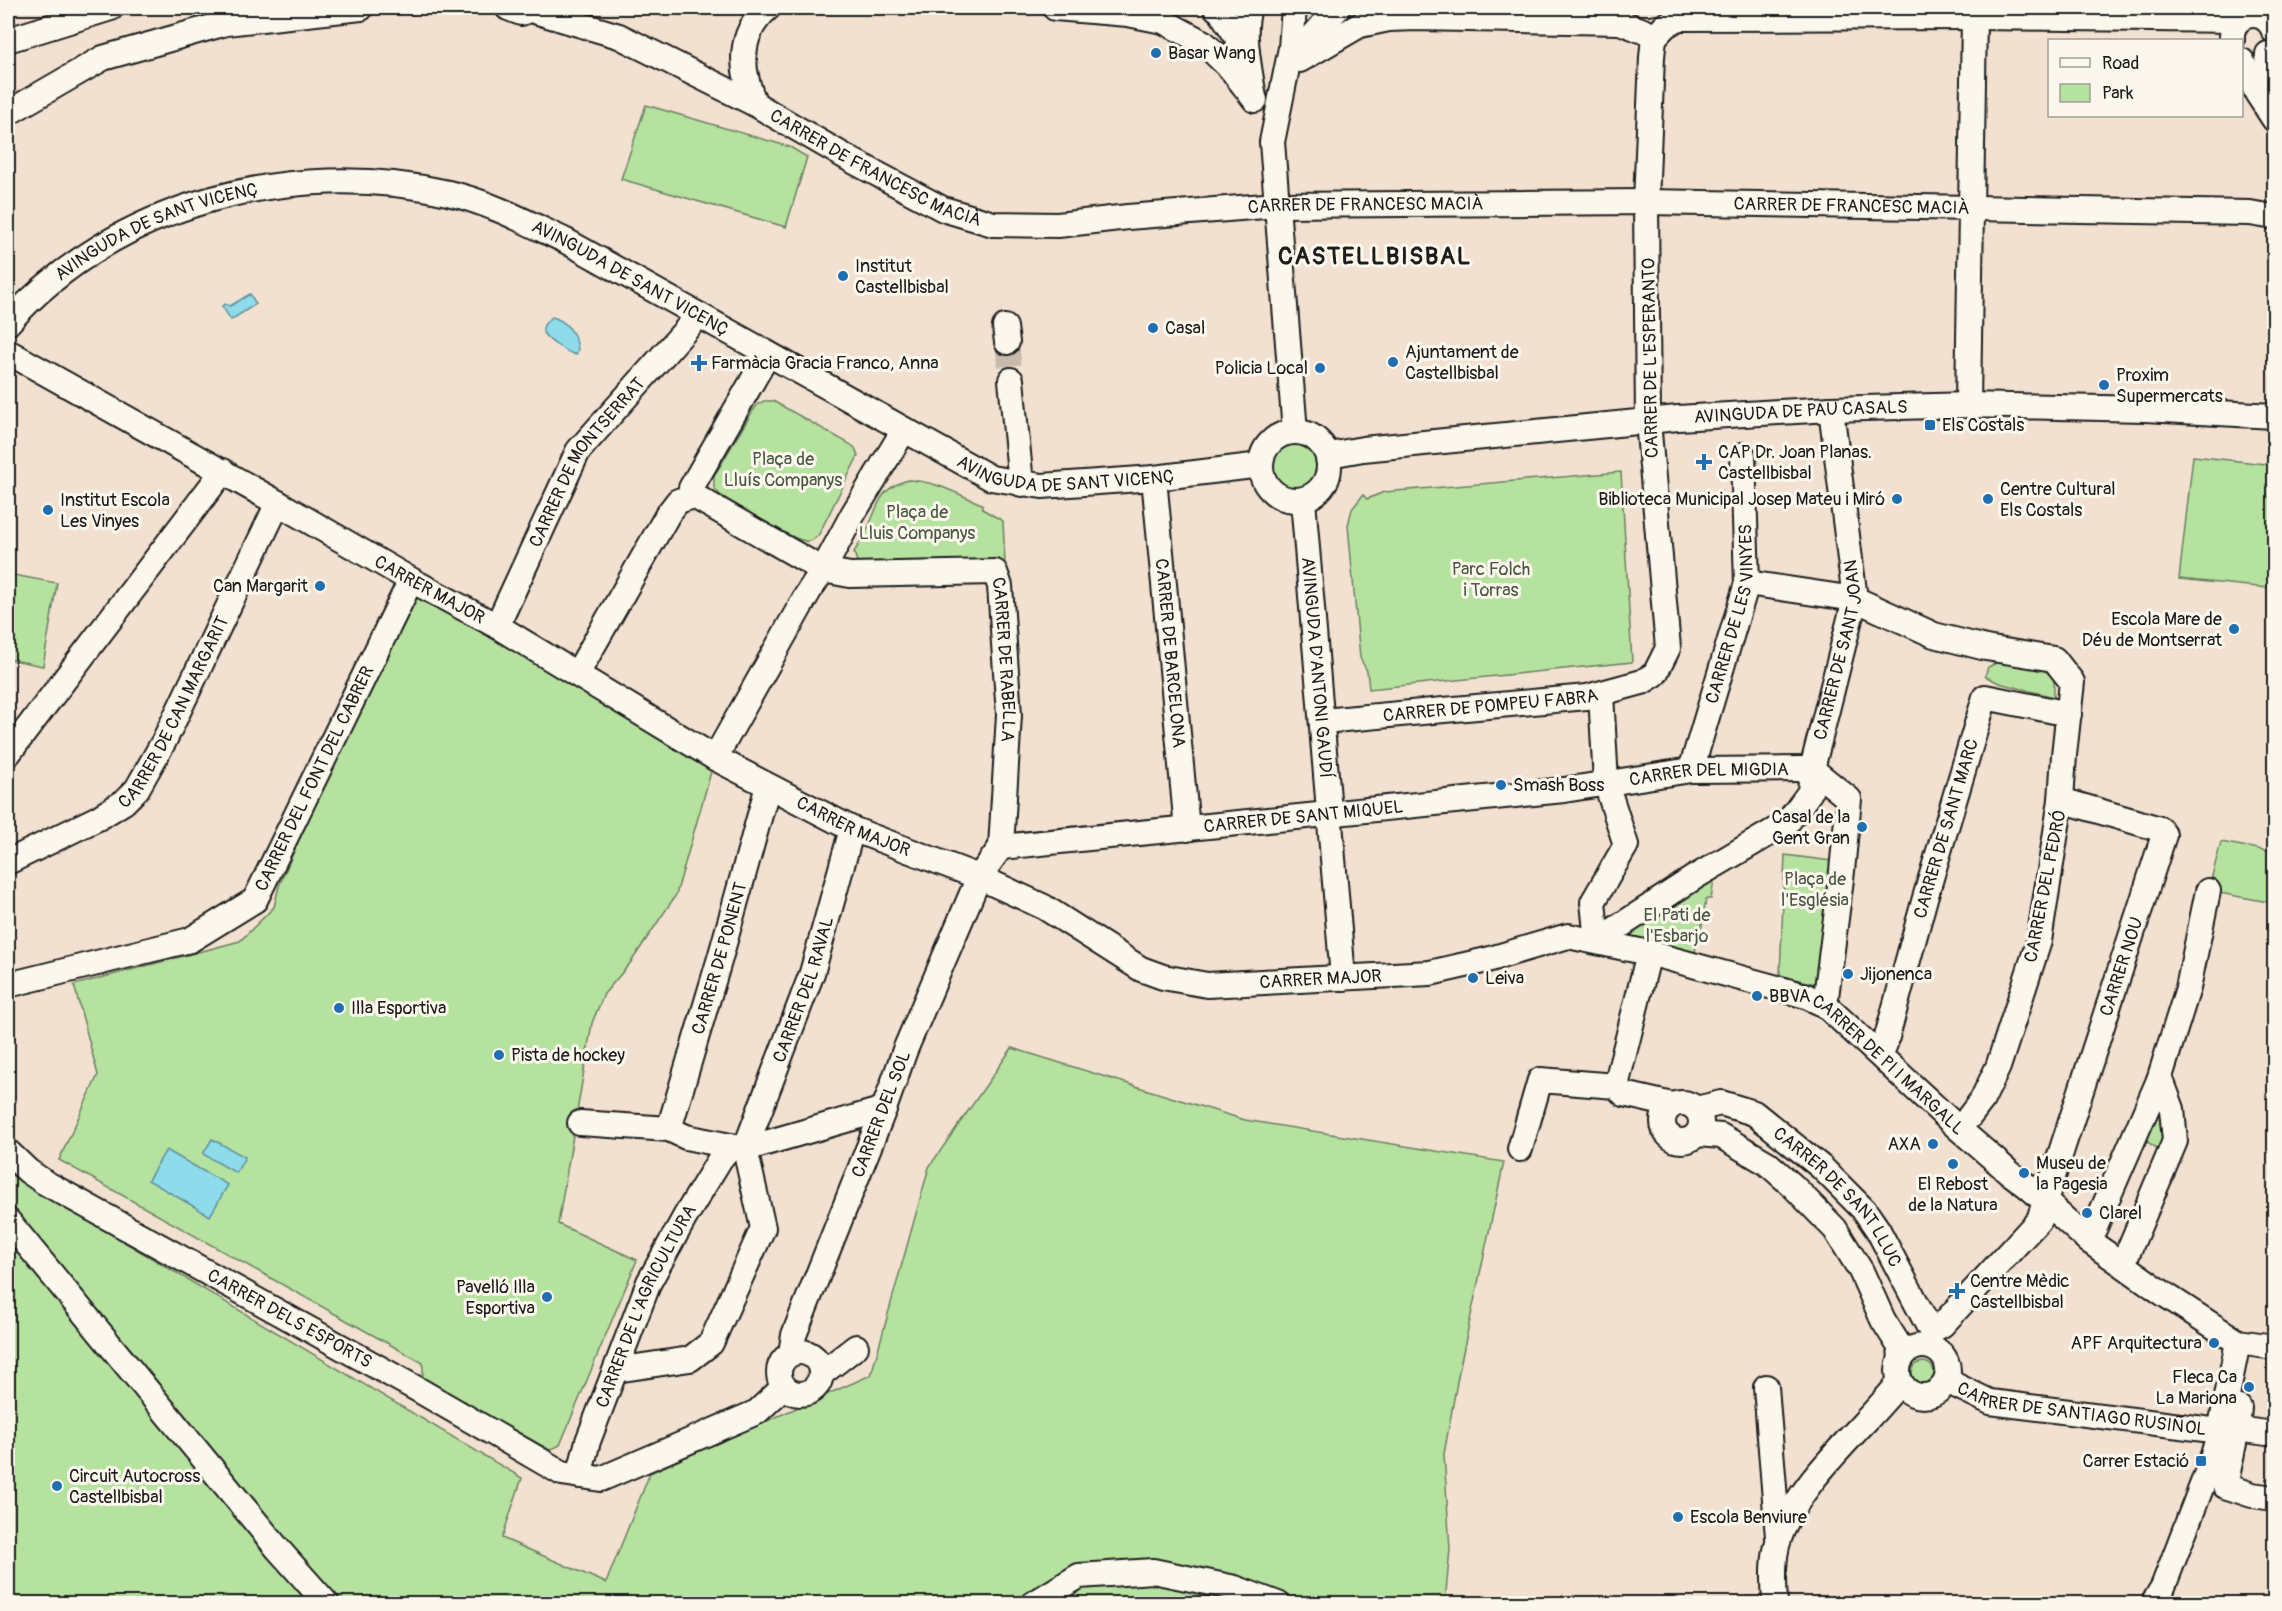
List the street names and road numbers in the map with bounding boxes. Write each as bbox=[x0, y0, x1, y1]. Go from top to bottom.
street label: CARRER DE FRANCESC MACIÀ bbox=[765, 104, 984, 232]
street label: AVINGUDA DE SANT VICENÇ bbox=[50, 178, 260, 286]
street label: CARRER DE FRANCESC MACIÀ bbox=[1247, 192, 1484, 219]
street label: CARRER DE FRANCESC MACIÀ bbox=[1733, 193, 1970, 220]
street label: AVINGUDA DE SANT VICENÇ bbox=[528, 215, 733, 341]
street label: CARRER DE L'ESPERANTO bbox=[1637, 258, 1664, 458]
street label: CARRER DE MONTSERRAT bbox=[524, 373, 650, 551]
street label: AVINGUDA DE PAU CASALS bbox=[1693, 396, 1908, 429]
street label: AVINGUDA DE SANT VICENÇ bbox=[953, 450, 1175, 498]
street label: CARRER DE LES VINYES bbox=[1701, 524, 1759, 707]
street label: CARRER MAJOR bbox=[370, 550, 489, 629]
street label: AVINGUDA D'ANTONI GAUDÍ bbox=[1296, 556, 1337, 779]
street label: CARRER DE BARCELONA bbox=[1150, 557, 1190, 749]
street label: CARRER DE SANT JOAN bbox=[1809, 558, 1868, 742]
street label: CARRER DE RABELLA bbox=[986, 574, 1020, 743]
street label: CARRER DE CAN MARGARIT bbox=[113, 612, 234, 813]
street label: CARRER DEL FONT DEL CABRER bbox=[250, 662, 379, 895]
street label: CARRER DE POMPEU FABRA bbox=[1382, 683, 1601, 728]
street label: CARRER DE SANT MARC bbox=[1909, 736, 1984, 921]
street label: CARRER DEL MIGDIA bbox=[1628, 758, 1789, 792]
street label: CARRER MAJOR bbox=[792, 791, 913, 862]
street label: CARRER DE SANT MIQUEL bbox=[1202, 795, 1405, 838]
street label: CARRER DEL PEDRÓ bbox=[2018, 808, 2072, 964]
street label: CARRER DE PONENT bbox=[687, 880, 753, 1037]
street label: CARRER DEL RAVAL bbox=[768, 914, 839, 1066]
street label: CARRER NOU bbox=[2095, 914, 2149, 1019]
street label: CARRER MAJOR bbox=[1259, 965, 1382, 994]
street label: CARRER DE PI I MARGALL bbox=[1808, 990, 1969, 1140]
street label: CARRER DEL SOL bbox=[847, 1047, 916, 1181]
street label: CARRER DE SANT LLUC bbox=[1768, 1122, 1906, 1271]
street label: CARRER DE L'AGRICULTURA bbox=[591, 1200, 702, 1411]
street label: CARRER DELS ESPORTS bbox=[203, 1264, 376, 1374]
street label: CARRER DE SANTIAGO RUSIÑOL bbox=[1953, 1377, 2208, 1441]

